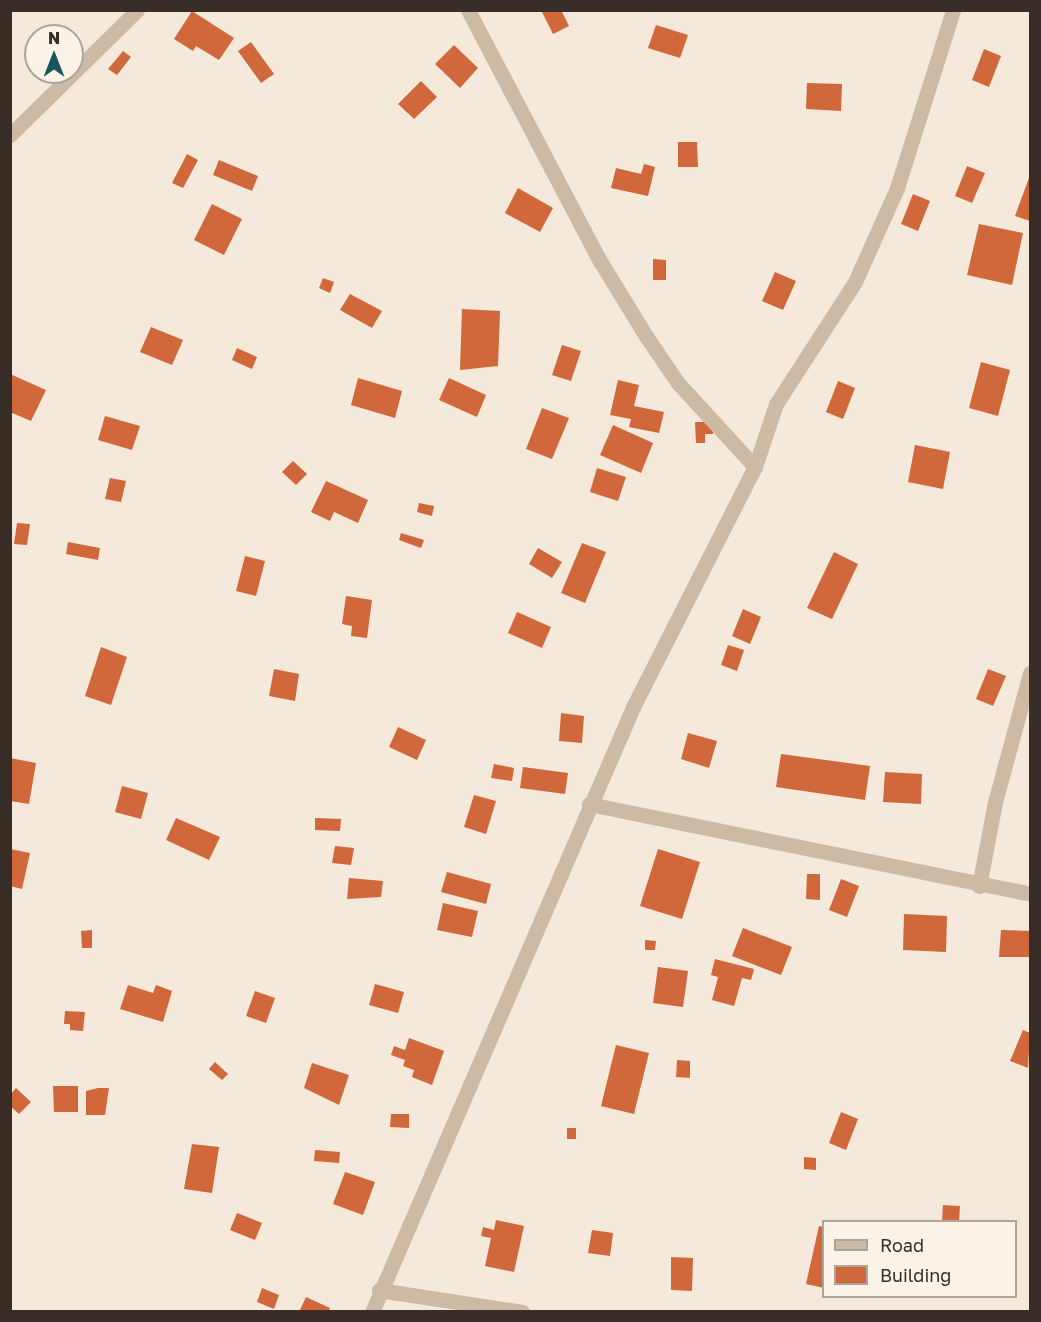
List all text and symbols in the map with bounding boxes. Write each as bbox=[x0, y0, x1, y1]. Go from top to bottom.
north arrow bbox=[24, 24, 84, 84]
text: N bbox=[48, 28, 60, 48]
legend bbox=[822, 1220, 1017, 1298]
text: Road bbox=[880, 1234, 924, 1256]
text: Building bbox=[880, 1264, 951, 1286]

